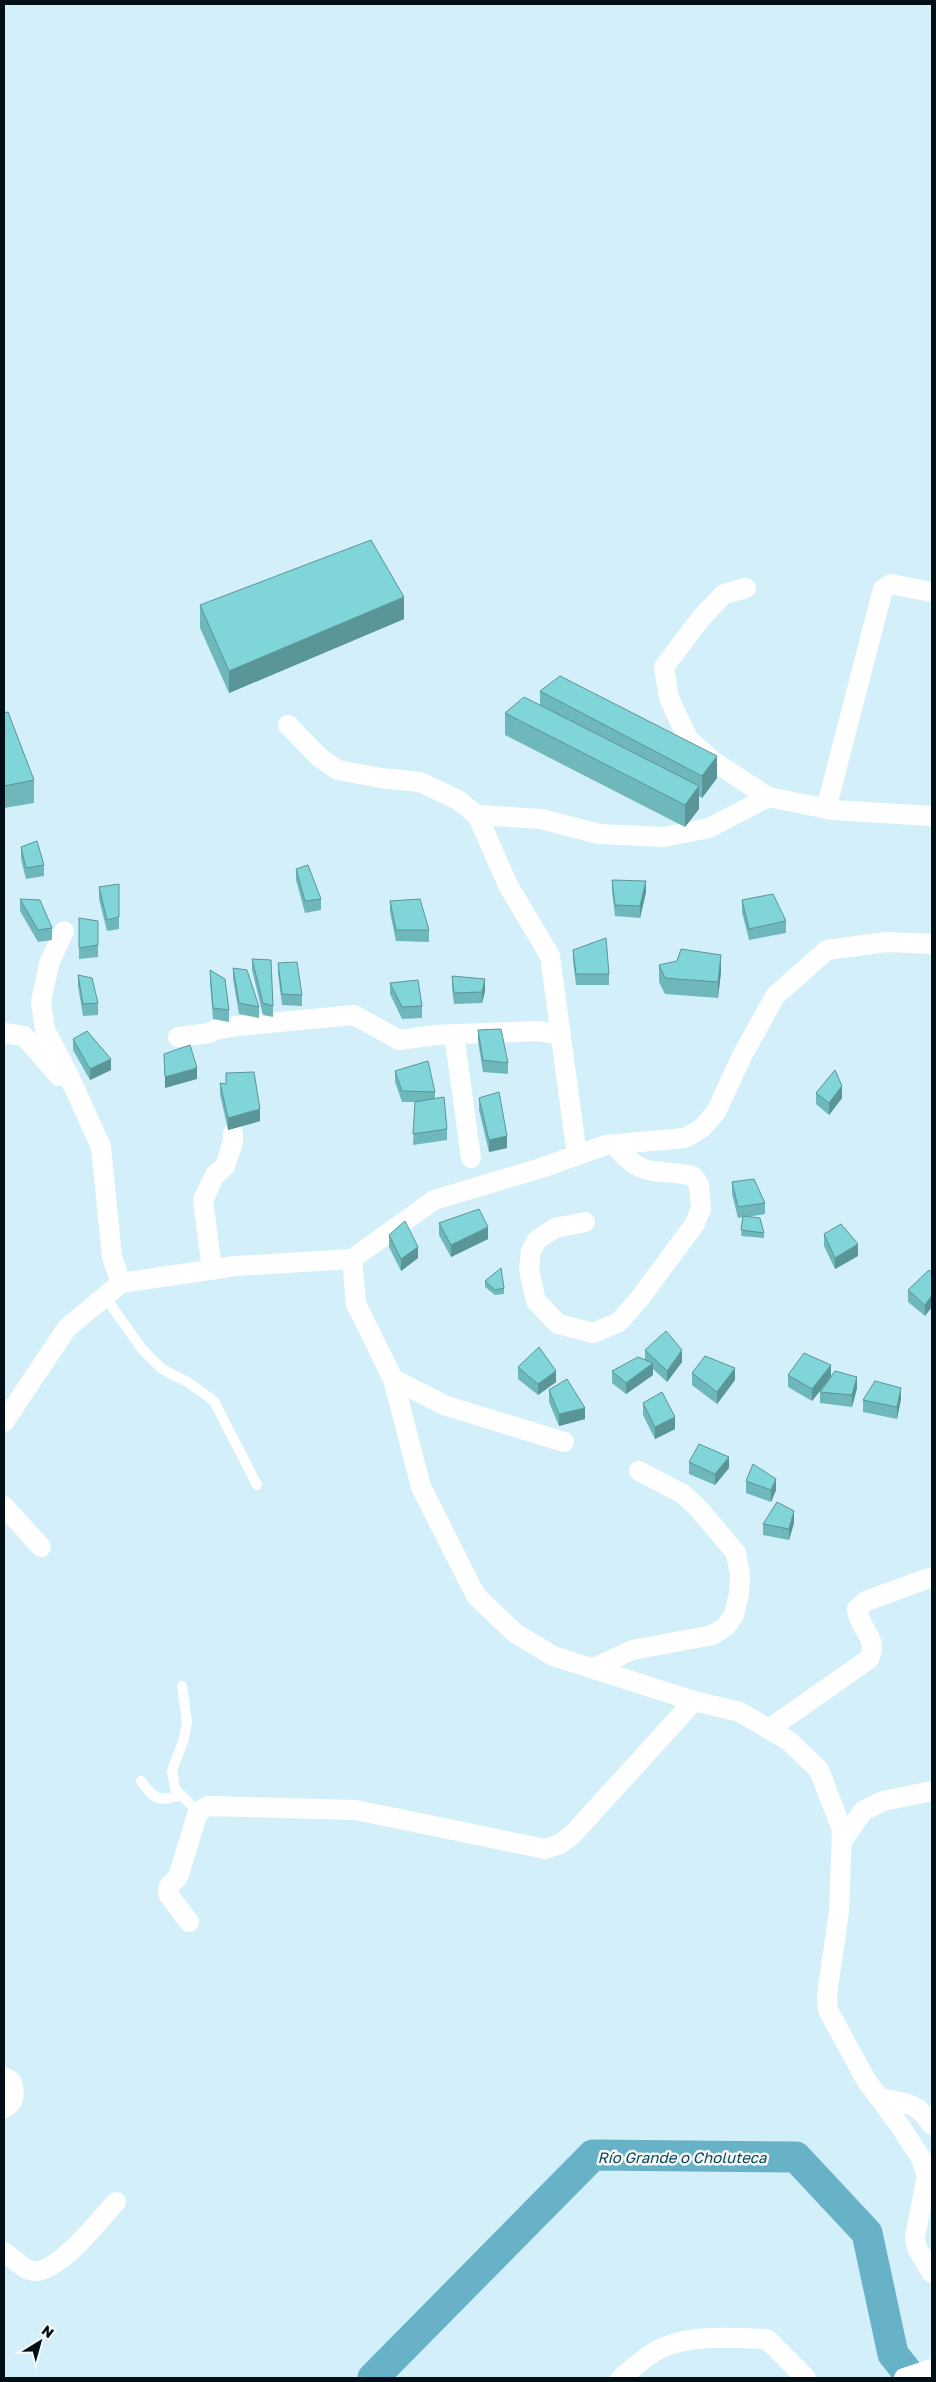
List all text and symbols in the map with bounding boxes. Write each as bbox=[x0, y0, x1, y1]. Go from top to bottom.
water label: Río Grande o Choluteca bbox=[597, 2148, 767, 2166]
north arrow bbox=[15, 2317, 65, 2367]
text: N bbox=[39, 2321, 57, 2341]

